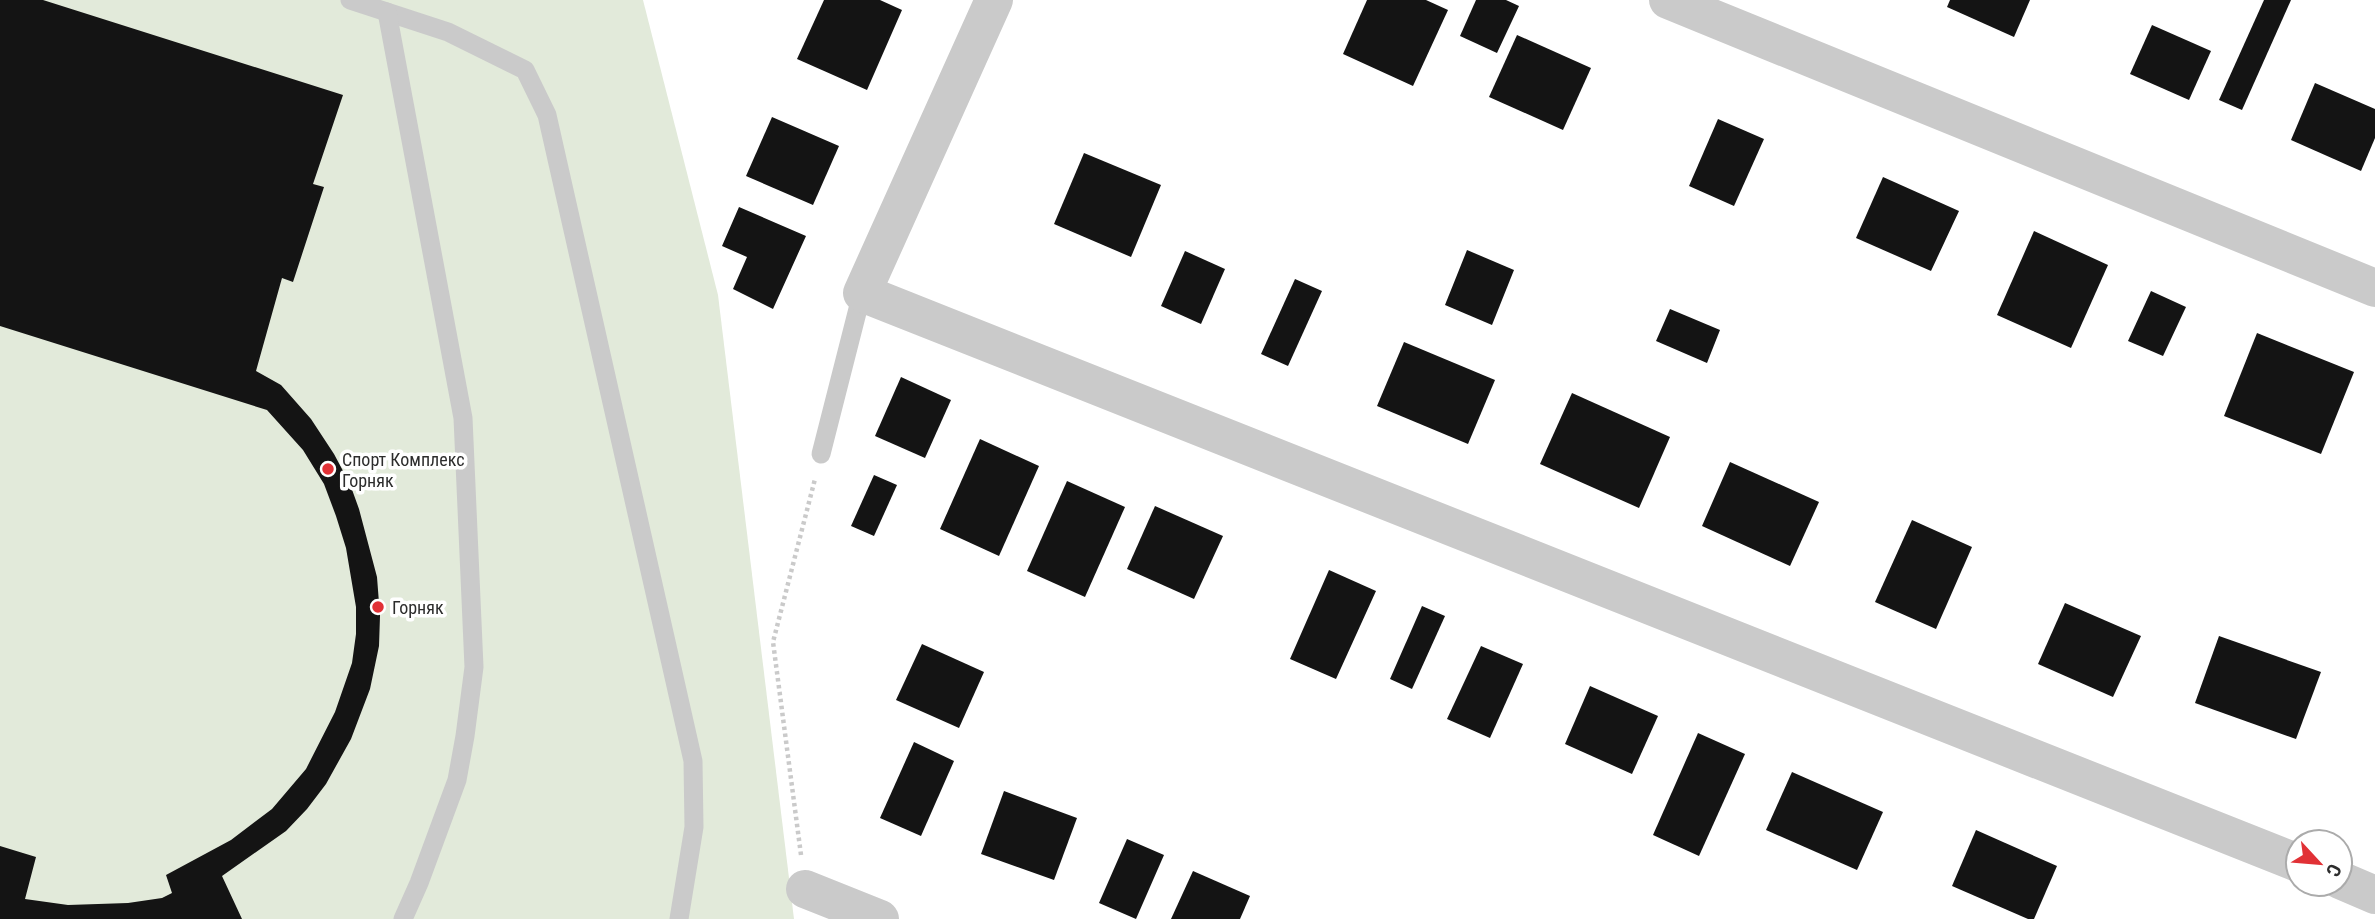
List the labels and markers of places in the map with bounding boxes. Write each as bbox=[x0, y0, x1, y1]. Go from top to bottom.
place label: Спорт Комплекс Горняк bbox=[342, 449, 465, 491]
marker: Спорт Комплекс Горняк bbox=[320, 461, 336, 477]
place label: Горняк bbox=[392, 597, 444, 618]
marker: Горняк bbox=[370, 599, 386, 615]

